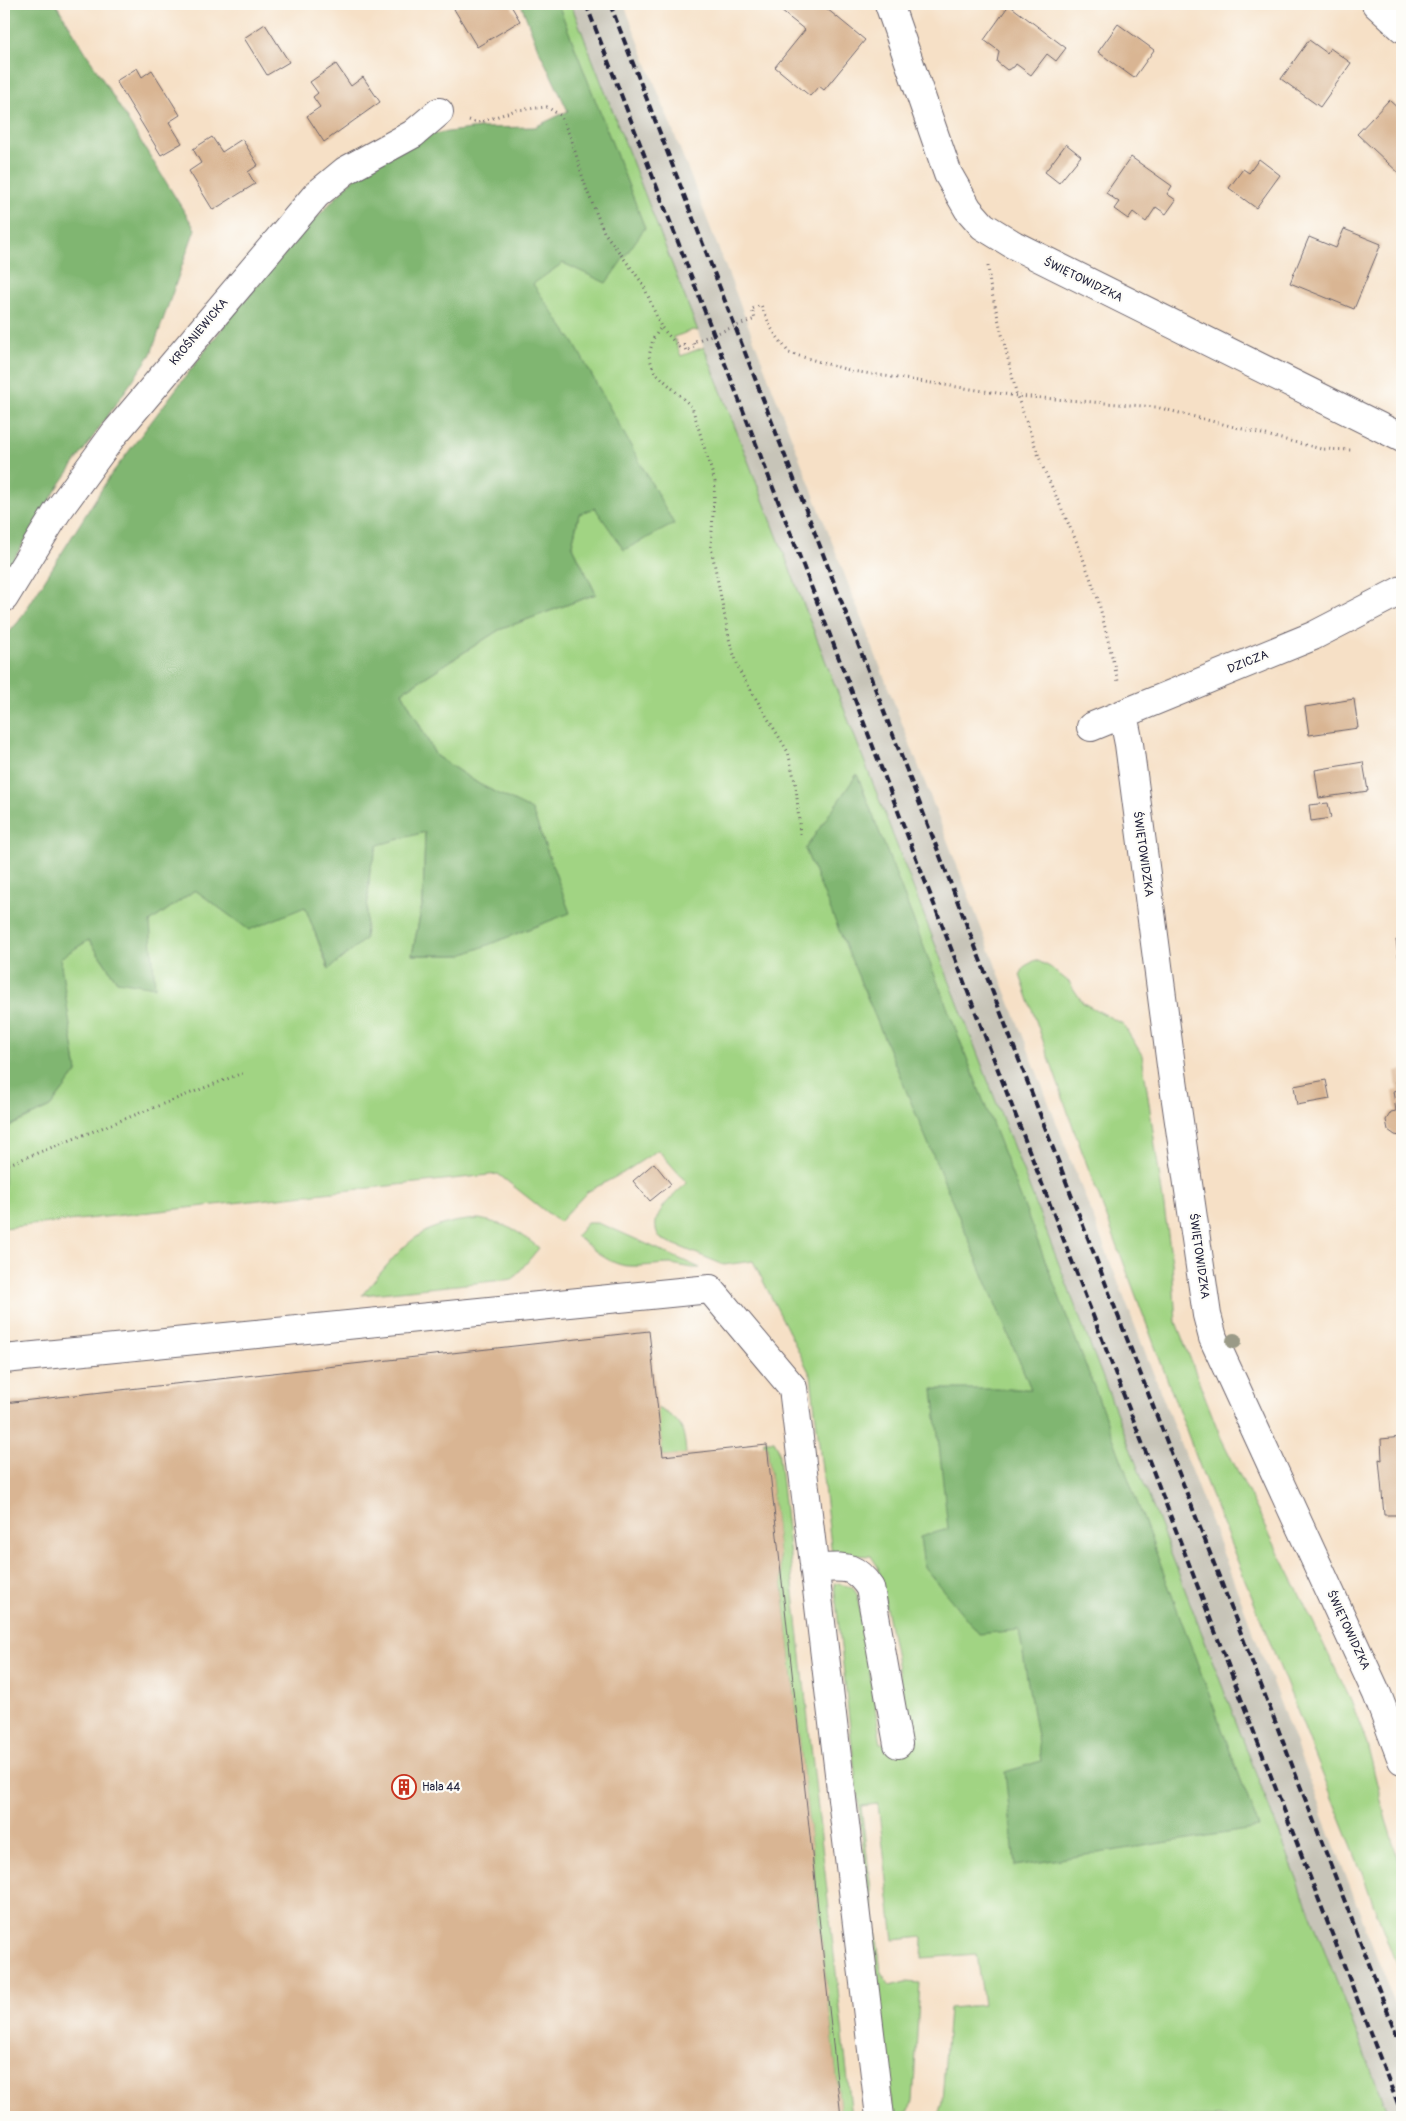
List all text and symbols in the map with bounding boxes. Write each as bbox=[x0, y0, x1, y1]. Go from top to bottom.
street label: ŚWIĘTOWIDZKA bbox=[1041, 253, 1126, 306]
street label: KROŚNIEWICKA bbox=[166, 295, 231, 368]
street label: DZICZA bbox=[1226, 647, 1271, 677]
street label: ŚWIĘTOWIDZKA bbox=[1130, 810, 1157, 898]
street label: ŚWIĘTOWIDZKA bbox=[1186, 1212, 1213, 1300]
street label: ŚWIĘTOWIDZKA bbox=[1323, 1587, 1374, 1672]
building icon: Hala 44 bbox=[391, 1774, 417, 1800]
place label: Hala 44 bbox=[422, 1780, 460, 1795]

